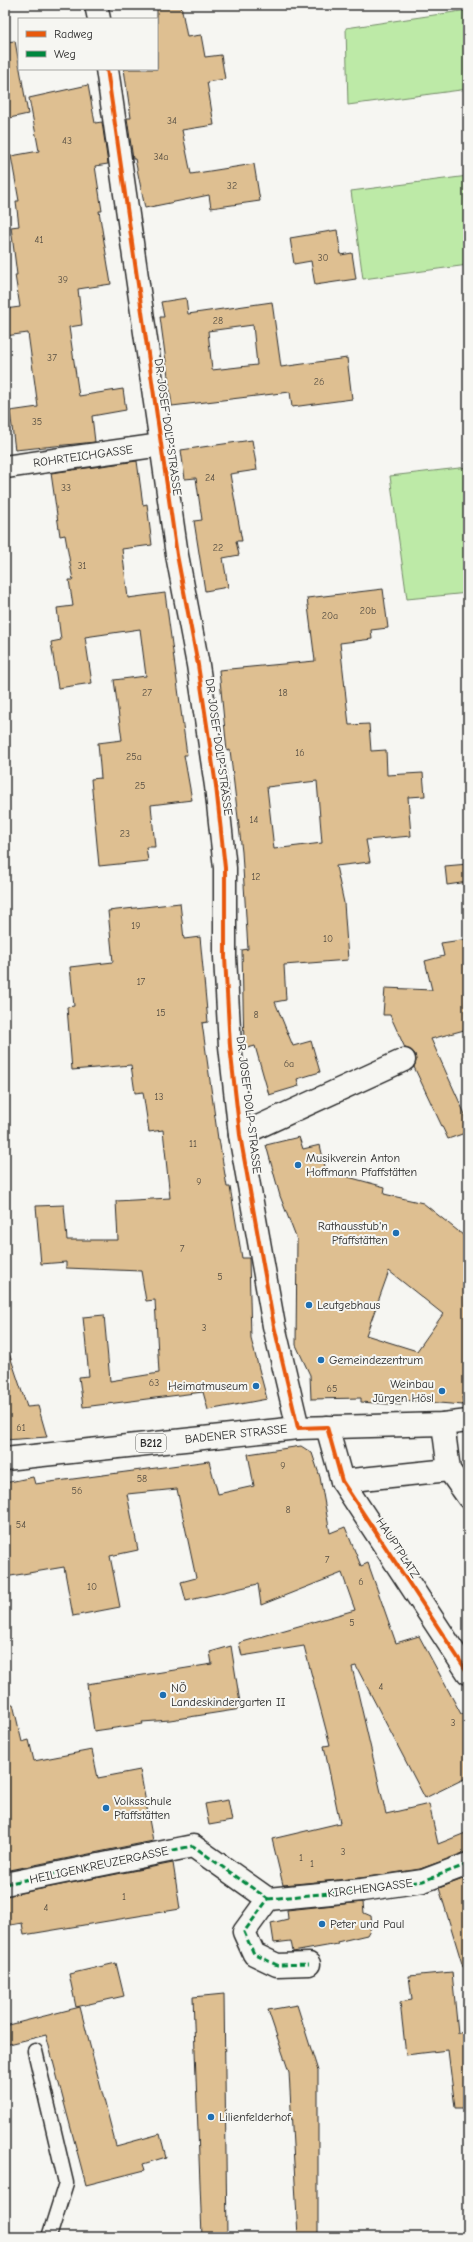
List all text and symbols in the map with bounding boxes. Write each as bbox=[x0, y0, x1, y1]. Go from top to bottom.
legend bbox=[18, 18, 158, 70]
text: Radweg bbox=[54, 27, 93, 41]
text: Weg bbox=[54, 47, 76, 61]
house number: 34 bbox=[167, 115, 177, 127]
house number: 43 bbox=[62, 135, 72, 147]
house number: 34a bbox=[153, 151, 169, 163]
house number: 32 bbox=[227, 180, 237, 192]
house number: 41 bbox=[35, 234, 43, 246]
house number: 30 bbox=[317, 252, 329, 264]
house number: 39 bbox=[58, 274, 68, 286]
house number: 28 bbox=[213, 315, 223, 327]
house number: 37 bbox=[47, 352, 57, 364]
street label: DR. JOSEF DOLP-STRASSE bbox=[151, 357, 185, 497]
house number: 26 bbox=[314, 376, 324, 388]
house number: 35 bbox=[32, 416, 42, 428]
street label: ROHRTEICHGASSE bbox=[32, 442, 134, 470]
house number: 24 bbox=[205, 472, 215, 484]
house number: 33 bbox=[61, 482, 71, 494]
house number: 22 bbox=[213, 542, 223, 554]
house number: 31 bbox=[77, 560, 87, 572]
house number: 20b bbox=[360, 605, 376, 617]
house number: 20a bbox=[322, 610, 338, 622]
street label: DR. JOSEF DOLP-STRASSE bbox=[202, 677, 236, 817]
house number: 27 bbox=[142, 687, 152, 699]
house number: 18 bbox=[278, 687, 288, 699]
house number: 16 bbox=[295, 747, 305, 759]
house number: 25a bbox=[126, 751, 142, 763]
house number: 25 bbox=[135, 780, 145, 792]
house number: 14 bbox=[250, 814, 259, 826]
house number: 23 bbox=[120, 828, 130, 840]
house number: 12 bbox=[251, 871, 261, 883]
house number: 19 bbox=[131, 920, 141, 932]
house number: 10 bbox=[323, 933, 333, 945]
house number: 17 bbox=[137, 976, 146, 988]
house number: 15 bbox=[156, 1007, 166, 1019]
house number: 8 bbox=[253, 1009, 259, 1021]
street label: DR. JOSEF DOLP-STRASSE bbox=[234, 1035, 264, 1175]
house number: 6a bbox=[284, 1058, 294, 1070]
house number: 13 bbox=[154, 1091, 164, 1103]
house number: 11 bbox=[189, 1138, 197, 1150]
place label: Musikverein Anton Hoffmann Pfaffstätten bbox=[306, 1151, 417, 1179]
marker: Musikverein Anton Hoffmann Pfaffstätten bbox=[293, 1160, 303, 1170]
house number: 9 bbox=[196, 1176, 202, 1188]
place label: Rathausstub'n Pfaffstätten bbox=[318, 1219, 388, 1247]
marker: Rathausstub'n Pfaffstätten bbox=[391, 1228, 401, 1238]
house number: 7 bbox=[180, 1243, 185, 1255]
house number: 5 bbox=[217, 1271, 223, 1283]
place label: Leutgebhaus bbox=[317, 1298, 381, 1312]
marker: Leutgebhaus bbox=[304, 1300, 314, 1310]
house number: 3 bbox=[201, 1322, 207, 1334]
place label: Gemeindezentrum bbox=[329, 1353, 423, 1367]
marker: Gemeindezentrum bbox=[316, 1355, 326, 1365]
house number: 63 bbox=[149, 1377, 159, 1389]
place label: Weinbau Jürgen Hösl bbox=[372, 1377, 434, 1405]
place label: Heimatmuseum bbox=[168, 1379, 248, 1393]
marker: Heimatmuseum bbox=[251, 1381, 261, 1391]
house number: 65 bbox=[327, 1383, 337, 1395]
marker: Weinbau Jürgen Hösl bbox=[437, 1386, 447, 1396]
house number: 61 bbox=[16, 1422, 26, 1434]
street label: BADENER STRASSE bbox=[184, 1422, 288, 1446]
road number: B212 bbox=[136, 1434, 166, 1452]
house number: 9 bbox=[280, 1460, 286, 1472]
house number: 58 bbox=[137, 1473, 147, 1485]
house number: 56 bbox=[72, 1485, 82, 1497]
house number: 8 bbox=[285, 1504, 291, 1516]
street label: HAUPTPLATZ bbox=[373, 1515, 423, 1581]
house number: 54 bbox=[16, 1519, 26, 1531]
house number: 7 bbox=[325, 1554, 330, 1566]
house number: 6 bbox=[358, 1576, 364, 1588]
house number: 10 bbox=[87, 1581, 97, 1593]
house number: 5 bbox=[349, 1617, 355, 1629]
place label: NÖ Landeskindergarten II bbox=[171, 1681, 286, 1709]
house number: 4 bbox=[379, 1681, 384, 1693]
marker: NÖ Landeskindergarten II bbox=[158, 1690, 168, 1700]
house number: 3 bbox=[450, 1717, 456, 1729]
place label: Volksschule Pfaffstätten bbox=[114, 1794, 171, 1822]
marker: Volksschule Pfaffstätten bbox=[101, 1803, 111, 1813]
street label: HEILIGENKREUZERGASSE bbox=[28, 1843, 170, 1887]
house number: 3 bbox=[340, 1846, 346, 1858]
house number: 1 bbox=[299, 1852, 303, 1864]
house number: 1 bbox=[310, 1858, 314, 1870]
street label: KIRCHENGASSE bbox=[327, 1876, 413, 1900]
house number: 1 bbox=[122, 1891, 126, 1903]
house number: 4 bbox=[44, 1902, 49, 1914]
place label: Peter und Paul bbox=[330, 1917, 404, 1931]
marker: Peter und Paul bbox=[317, 1919, 327, 1929]
place label: Lilienfelderhof bbox=[219, 2110, 291, 2124]
marker: Lilienfelderhof bbox=[206, 2112, 216, 2122]

